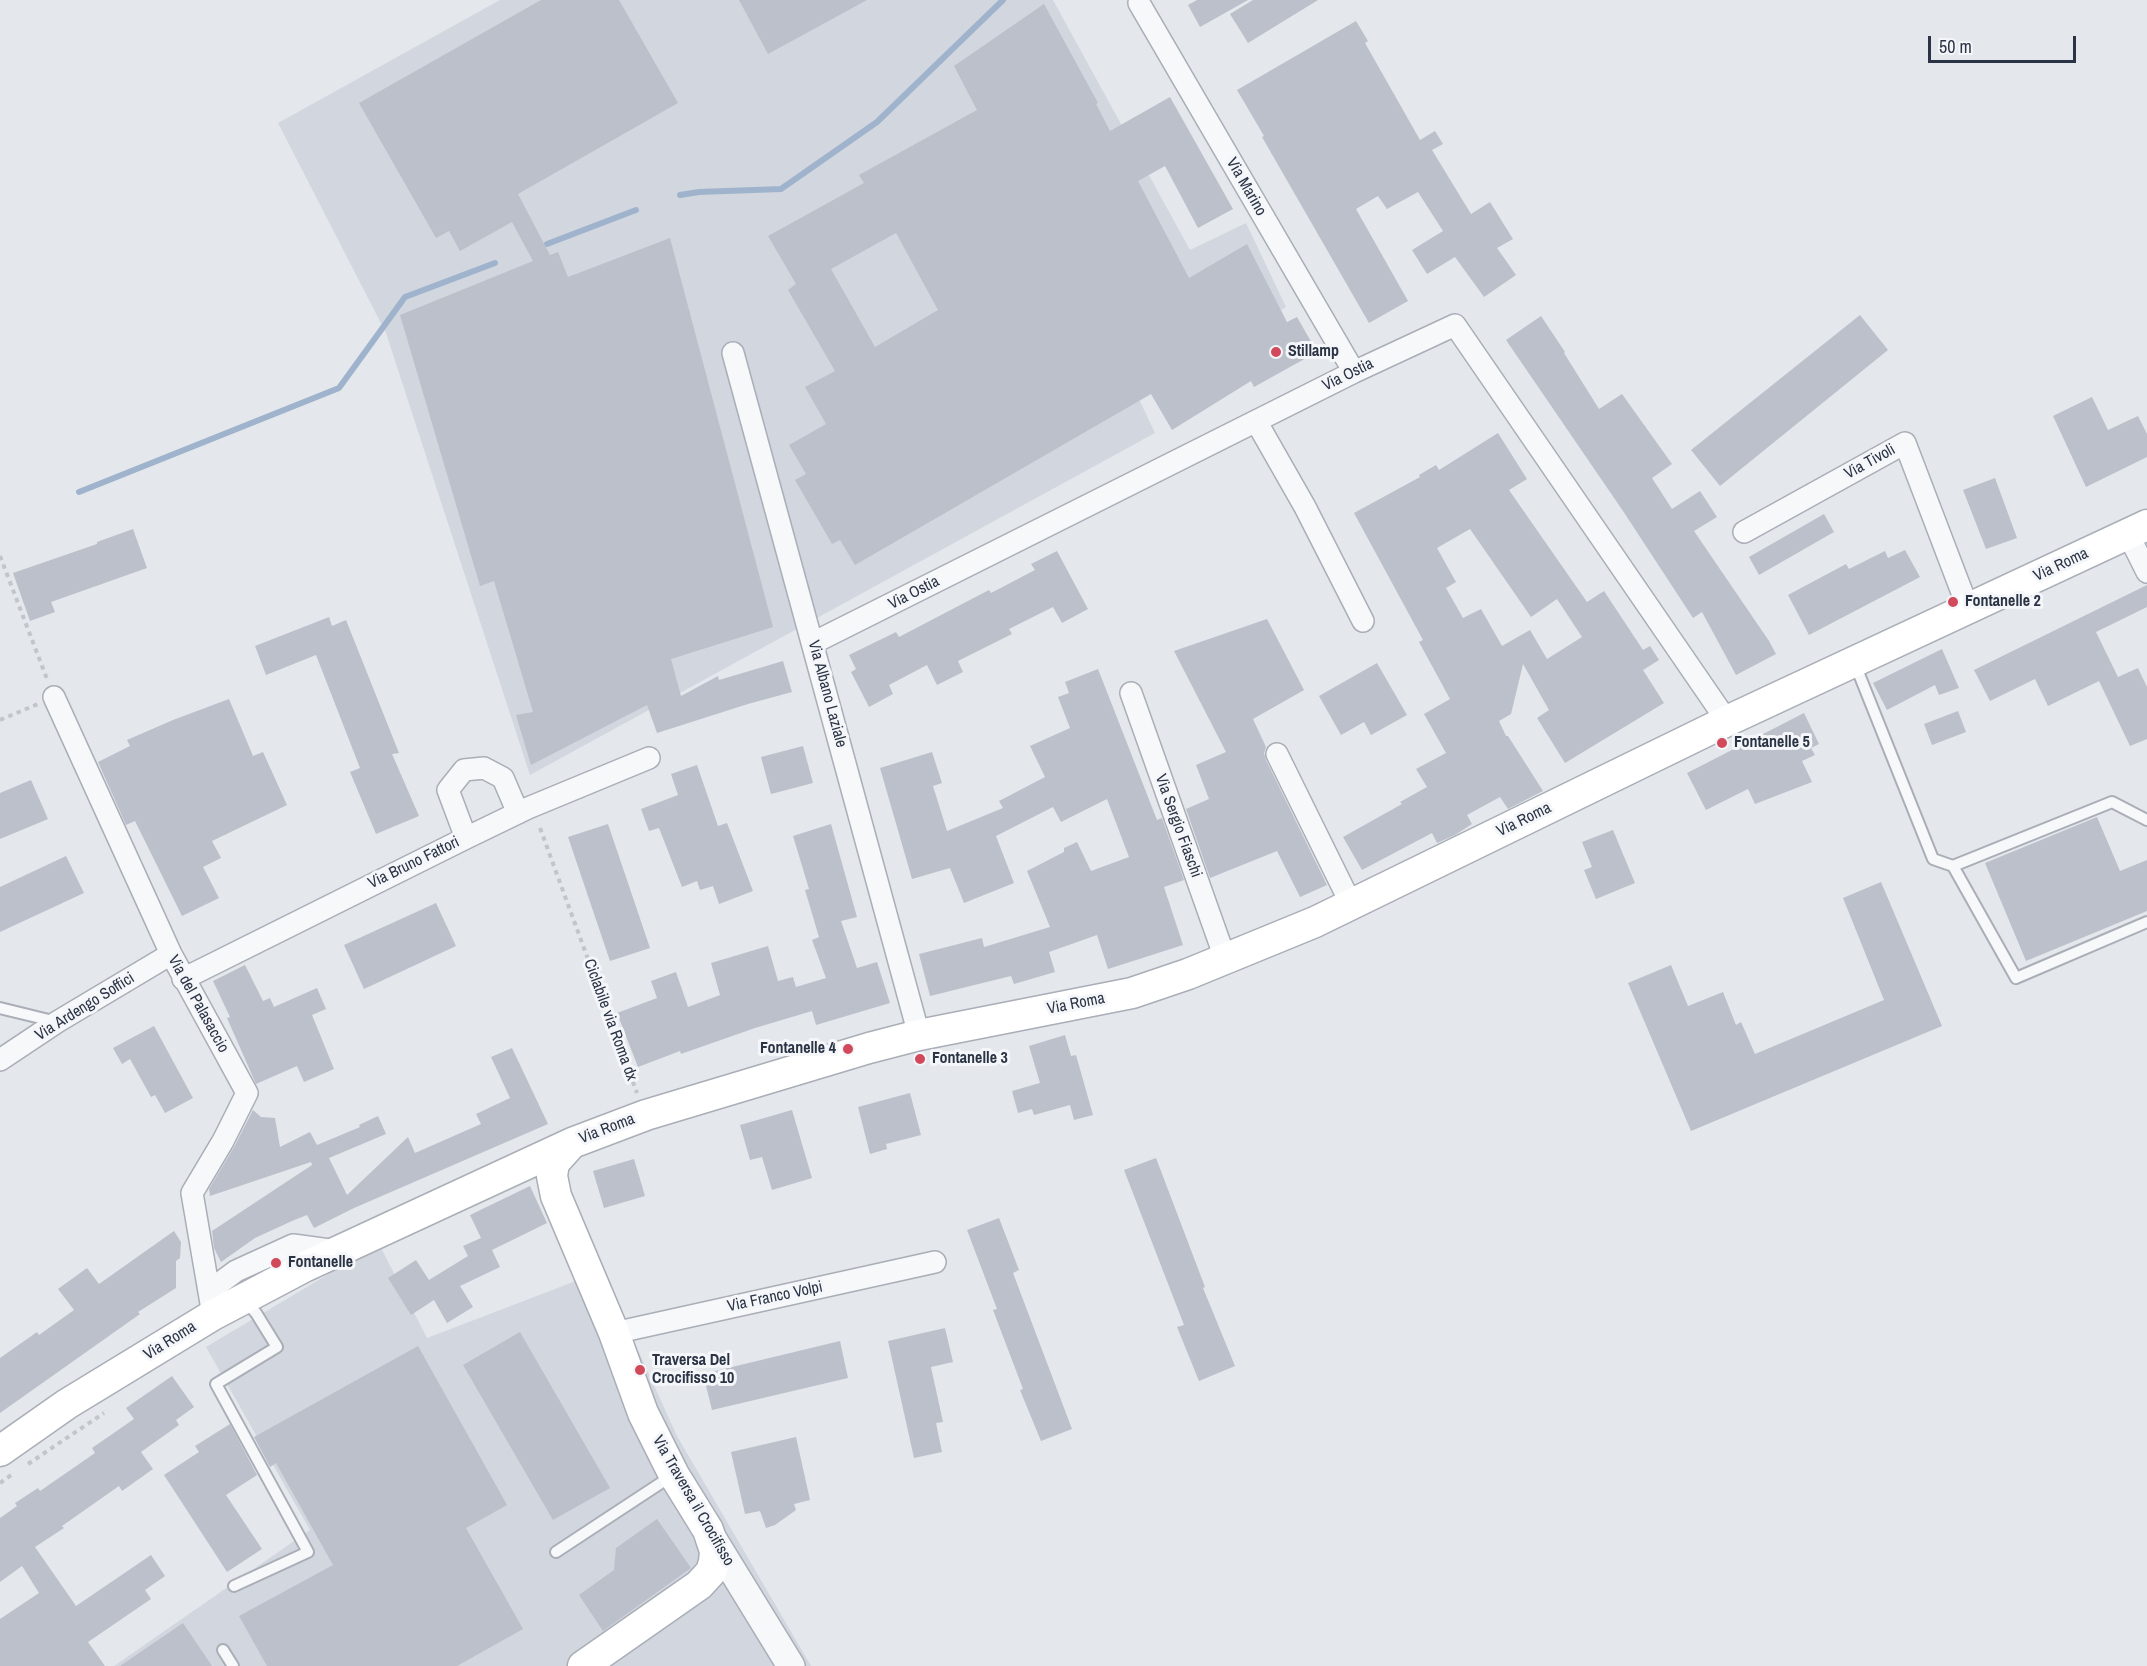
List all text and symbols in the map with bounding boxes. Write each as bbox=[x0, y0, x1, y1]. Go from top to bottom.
scale bar bbox=[1931, 24, 2080, 62]
text: 50 m bbox=[1939, 34, 1972, 59]
street label: Via Marino bbox=[1222, 155, 1270, 219]
place label: Stillamp bbox=[1288, 342, 1339, 362]
marker: Stillamp bbox=[1269, 345, 1283, 359]
street label: Via Ostia bbox=[1319, 354, 1377, 396]
street label: Via Tivoli bbox=[1841, 440, 1899, 484]
street label: Via Roma bbox=[2031, 544, 2091, 586]
street label: Via Ostia bbox=[885, 572, 943, 614]
place label: Fontanelle 2 bbox=[1965, 592, 2041, 612]
marker: Fontanelle 2 bbox=[1946, 595, 1960, 609]
street label: Via Albano Laziale bbox=[804, 638, 850, 750]
place label: Fontanelle 5 bbox=[1734, 733, 1810, 753]
marker: Fontanelle 5 bbox=[1715, 736, 1729, 750]
street label: Via Sergio Fiaschi bbox=[1150, 772, 1206, 880]
street label: Via Roma bbox=[1494, 799, 1554, 841]
street label: Via Bruno Fattori bbox=[365, 833, 463, 893]
street label: Via del Palasaccio bbox=[163, 952, 233, 1056]
street label: Ciclabile via Roma dx bbox=[579, 956, 641, 1084]
street label: Via Ardengo Soffici bbox=[32, 969, 138, 1045]
street label: Via Roma bbox=[1046, 989, 1106, 1019]
place label: Fontanelle 4 bbox=[760, 1039, 836, 1059]
marker: Fontanelle 4 bbox=[841, 1042, 855, 1056]
place label: Fontanelle 3 bbox=[932, 1049, 1008, 1069]
marker: Fontanelle 3 bbox=[913, 1052, 927, 1066]
street label: Via Roma bbox=[576, 1110, 638, 1148]
place label: Fontanelle bbox=[288, 1253, 353, 1273]
marker: Fontanelle bbox=[269, 1256, 283, 1270]
street label: Via Franco Volpi bbox=[726, 1278, 824, 1316]
street label: Via Roma bbox=[140, 1317, 200, 1365]
place label: Traversa Del Crocifisso 10 bbox=[652, 1351, 734, 1389]
marker: Traversa Del Crocifisso 10 bbox=[633, 1363, 647, 1377]
street label: Via Traversa il Crocifisso bbox=[648, 1432, 738, 1570]

